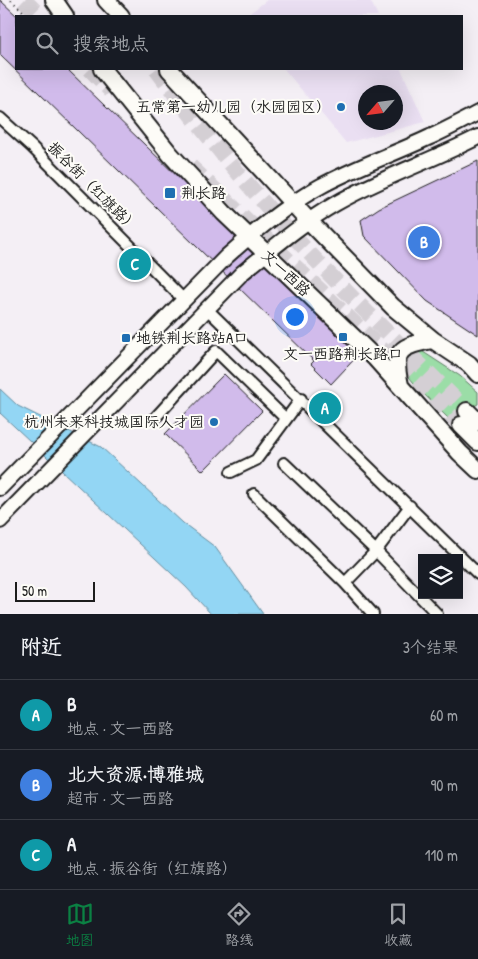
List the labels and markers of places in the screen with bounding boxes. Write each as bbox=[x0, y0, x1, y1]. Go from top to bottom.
place label: 五常第一幼儿园（水园园区） bbox=[136, 96, 331, 117]
marker: 五常第一幼儿园（水园园区） bbox=[335, 101, 347, 113]
place label: 荆长路 bbox=[181, 182, 226, 203]
marker: 荆长路 bbox=[163, 186, 177, 200]
pin: B bbox=[408, 223, 440, 261]
pin: C bbox=[119, 245, 151, 283]
place label: 地铁荆长路站A口 bbox=[136, 327, 248, 348]
marker: 文一西路荆长路口 bbox=[337, 331, 349, 343]
marker: 地铁荆长路站A口 bbox=[120, 332, 132, 344]
place label: 文一西路荆长路口 bbox=[283, 343, 403, 364]
pin: A bbox=[309, 389, 341, 427]
place label: 杭州未来科技城国际人才园 bbox=[24, 411, 204, 432]
marker: 杭州未来科技城国际人才园 bbox=[208, 416, 220, 428]

